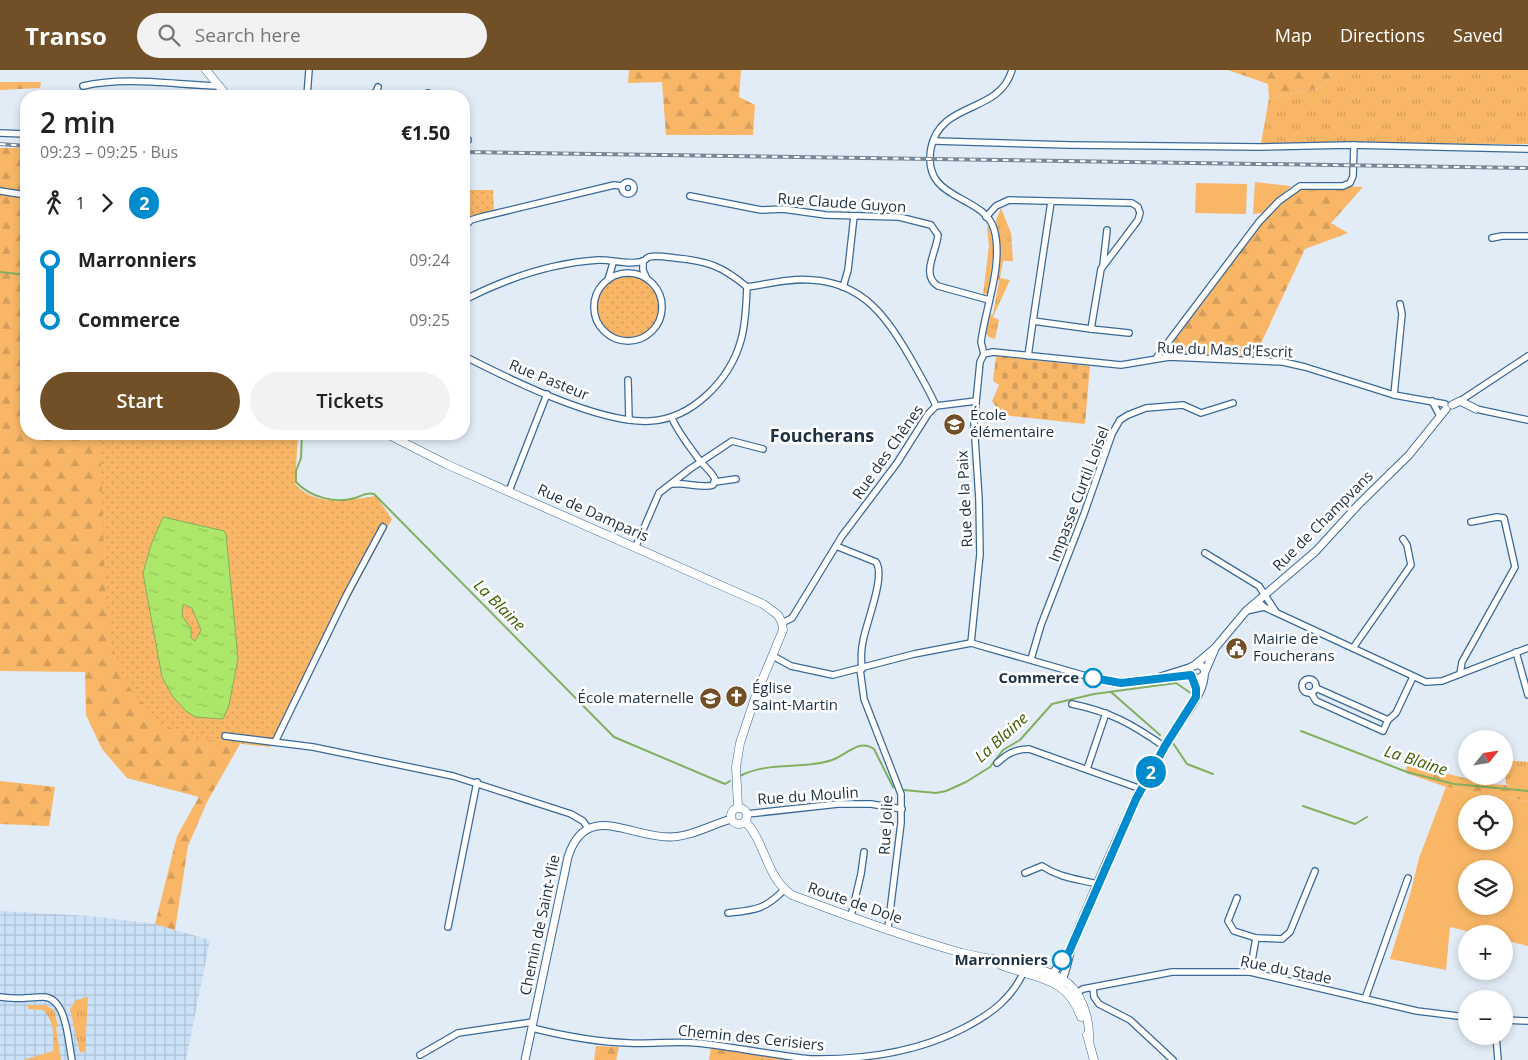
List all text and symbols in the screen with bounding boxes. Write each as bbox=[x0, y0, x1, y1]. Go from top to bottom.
search box bbox=[137, 13, 487, 58]
text: Transo bbox=[25, 19, 107, 52]
icon: search bbox=[155, 21, 183, 49]
text: Search here bbox=[195, 22, 301, 48]
text: Map bbox=[1275, 23, 1312, 47]
text: Directions bbox=[1340, 23, 1425, 47]
text: Saved bbox=[1453, 23, 1503, 47]
text: 2 min bbox=[40, 103, 116, 141]
text: €1.50 bbox=[401, 120, 450, 146]
text: 09:23 – 09:25 · Bus bbox=[40, 141, 178, 163]
street label: Rue Claude Guyon bbox=[777, 188, 907, 216]
icon: walk bbox=[40, 189, 68, 217]
icon: forward bbox=[93, 189, 121, 217]
text: 2 bbox=[139, 191, 149, 215]
text: 1 bbox=[76, 192, 85, 214]
text: Marronniers bbox=[78, 247, 196, 273]
text: 09:24 bbox=[409, 249, 450, 271]
text: Commerce bbox=[78, 307, 180, 333]
text: 09:25 bbox=[409, 309, 450, 331]
street label: Rue du Mas d'Escrit bbox=[1157, 337, 1294, 361]
street label: Rue Pasteur bbox=[507, 354, 592, 404]
button: Start bbox=[40, 372, 240, 430]
button: Tickets bbox=[250, 372, 450, 430]
street label: Rue des Chênes bbox=[847, 400, 927, 503]
place label: École élémentaire bbox=[970, 404, 1054, 441]
school or university icon: École élémentaire bbox=[942, 412, 966, 436]
district label: Foucherans bbox=[770, 423, 874, 447]
street label: Impasse Curtil Loisel bbox=[1043, 423, 1113, 564]
street label: Rue de la Paix bbox=[951, 450, 977, 548]
street label: Rue de Champvans bbox=[1268, 466, 1377, 575]
street label: Rue de Damparis bbox=[535, 479, 652, 546]
water label: La Blaine bbox=[469, 574, 531, 636]
place label: Mairie de Foucherans bbox=[1253, 628, 1335, 665]
public building icon: Mairie de Foucherans bbox=[1225, 636, 1249, 660]
place label: Commerce bbox=[998, 667, 1079, 687]
marker: Commerce bbox=[1083, 668, 1103, 688]
place label: Église Saint-Martin bbox=[752, 677, 838, 714]
church icon: Église Saint-Martin bbox=[724, 685, 748, 709]
school or university icon: École maternelle bbox=[698, 686, 722, 710]
place label: École maternelle bbox=[578, 687, 694, 707]
water label: La Blaine bbox=[970, 707, 1032, 767]
north arrow bbox=[1458, 730, 1512, 785]
map controls bbox=[1458, 730, 1513, 1045]
water label: La Blaine bbox=[1382, 740, 1450, 780]
line badge: 2 bbox=[1135, 756, 1167, 788]
text: 2 bbox=[1146, 760, 1156, 784]
street label: Rue du Moulin bbox=[757, 781, 859, 809]
street label: Rue Jolie bbox=[873, 795, 897, 855]
button: locate bbox=[1458, 795, 1513, 850]
street label: Chemin de Saint-Ylie bbox=[514, 853, 564, 997]
button: layers bbox=[1458, 860, 1513, 915]
street label: Route de Dole bbox=[805, 877, 905, 928]
button: + bbox=[1458, 925, 1513, 980]
place label: Marronniers bbox=[954, 949, 1048, 969]
marker: Marronniers bbox=[1052, 950, 1072, 970]
street label: Rue du Stade bbox=[1239, 950, 1334, 988]
button: − bbox=[1458, 990, 1513, 1045]
street label: Chemin des Cerisiers bbox=[677, 1019, 825, 1055]

